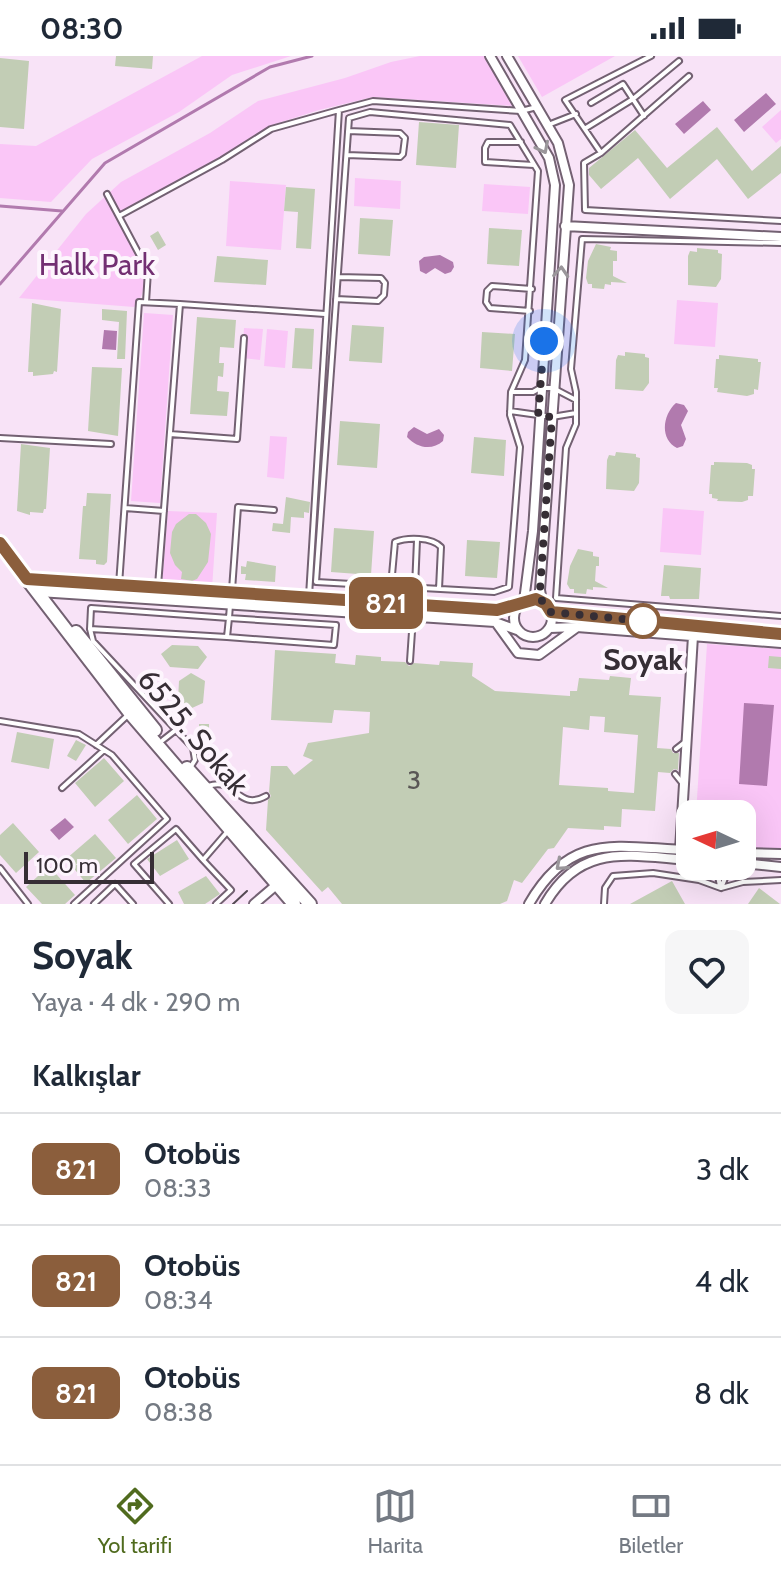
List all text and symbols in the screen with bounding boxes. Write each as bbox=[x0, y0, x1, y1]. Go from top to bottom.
text: 08:30 bbox=[40, 10, 123, 47]
one-way arrow bbox=[533, 140, 548, 154]
park label: Halk Park bbox=[39, 246, 156, 283]
one-way arrow bbox=[552, 265, 569, 278]
your location bbox=[524, 321, 564, 361]
line badge: 821 bbox=[340, 577, 432, 629]
text: 821 bbox=[365, 586, 407, 620]
marker: Soyak bbox=[626, 604, 660, 638]
place label: Soyak bbox=[603, 641, 683, 678]
street label: 6525. Sokak bbox=[130, 661, 257, 803]
house number: 3 bbox=[407, 764, 421, 796]
north arrow bbox=[676, 800, 756, 880]
map controls bbox=[676, 800, 756, 880]
scale bar bbox=[24, 848, 154, 884]
text: 100 m bbox=[36, 852, 98, 879]
one-way arrow bbox=[556, 855, 571, 870]
button: heart bbox=[665, 930, 749, 1014]
text: Soyak bbox=[32, 932, 133, 979]
text: Yaya · 4 dk · 290 m bbox=[32, 986, 240, 1018]
text: Kalkışlar bbox=[32, 1057, 141, 1094]
text: Otobüs bbox=[144, 1135, 240, 1172]
text: 3 dk bbox=[696, 1151, 749, 1188]
text: 821 bbox=[55, 1152, 97, 1186]
text: 08:33 bbox=[144, 1172, 211, 1204]
text: Otobüs bbox=[144, 1247, 240, 1284]
text: 4 dk bbox=[695, 1263, 749, 1300]
text: 821 bbox=[55, 1264, 97, 1298]
text: 08:34 bbox=[144, 1284, 212, 1316]
text: Otobüs bbox=[144, 1359, 240, 1396]
text: 8 dk bbox=[694, 1375, 749, 1412]
text: 821 bbox=[55, 1376, 97, 1410]
text: 08:38 bbox=[144, 1396, 213, 1428]
tab: Yol tarifi bbox=[98, 1484, 172, 1559]
tab: Harita bbox=[368, 1484, 423, 1559]
tab: Biletler bbox=[618, 1484, 683, 1559]

